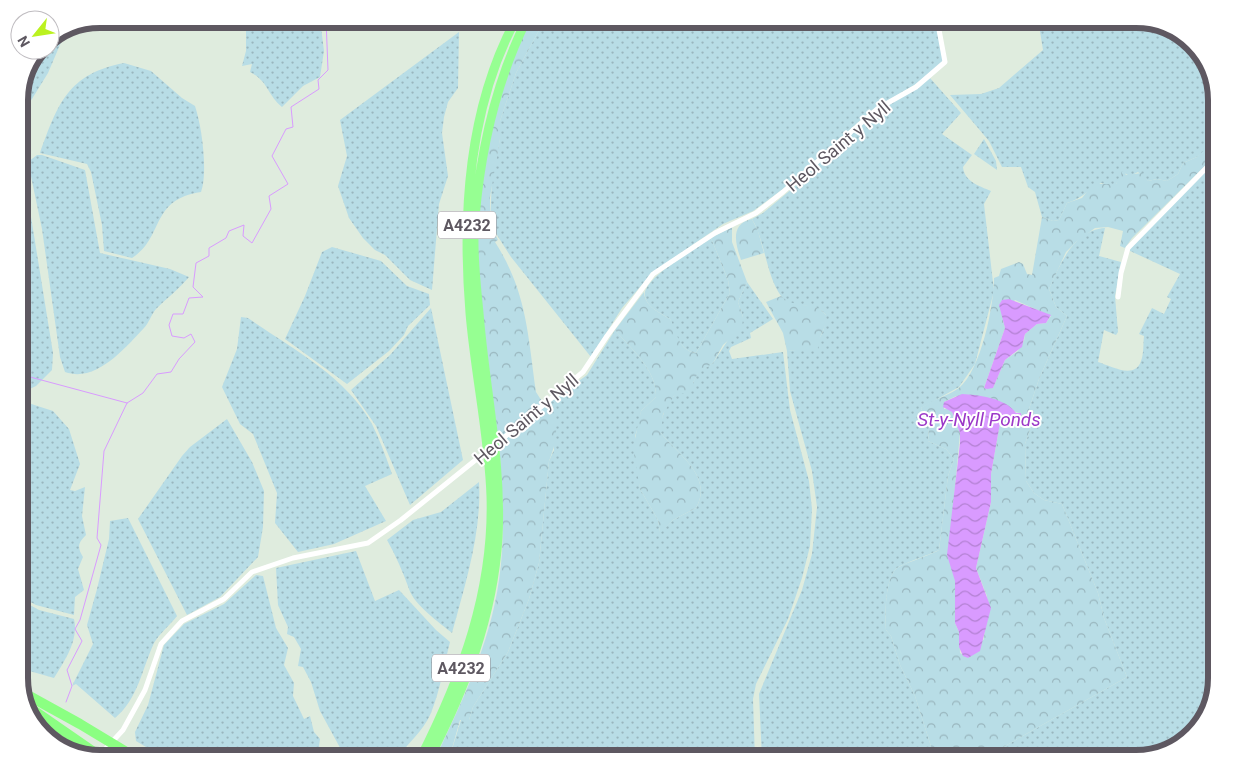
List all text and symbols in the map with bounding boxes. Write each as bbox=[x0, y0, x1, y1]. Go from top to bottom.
north arrow bbox=[10, 10, 60, 60]
text: N bbox=[14, 33, 33, 50]
street label: Heol Saint y Nyll bbox=[782, 96, 894, 196]
road number: A4232 bbox=[438, 212, 496, 238]
street label: Heol Saint y Nyll bbox=[470, 369, 582, 469]
water label: St-y-Nyll Ponds bbox=[917, 408, 1041, 431]
road number: A4232 bbox=[432, 654, 490, 681]

